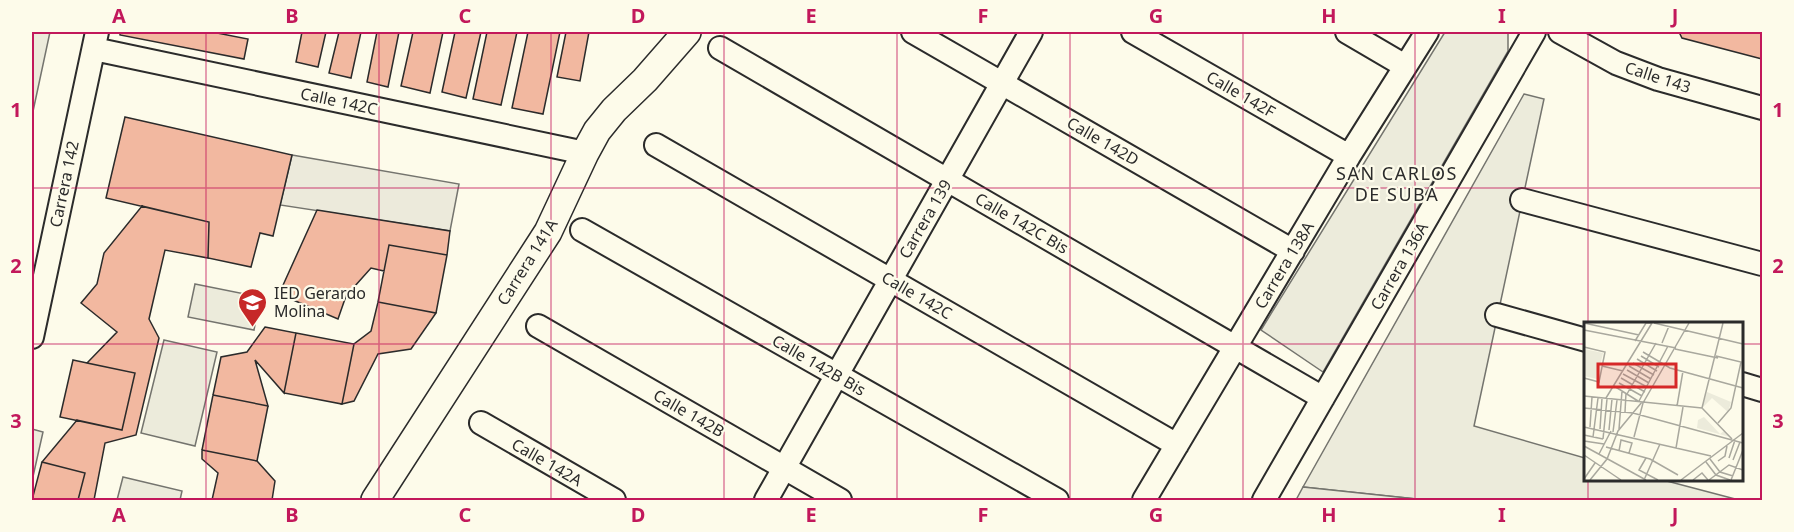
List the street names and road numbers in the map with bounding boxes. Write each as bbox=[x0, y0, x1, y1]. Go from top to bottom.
street label: Calle 143 bbox=[1622, 56, 1694, 98]
street label: Calle 142F bbox=[1202, 65, 1280, 123]
street label: Calle 142C bbox=[299, 82, 379, 120]
street label: Calle 142D bbox=[1063, 112, 1143, 170]
street label: Carrera 142 bbox=[44, 139, 84, 229]
street label: Carrera 139 bbox=[894, 175, 956, 263]
street label: Calle 142C Bis bbox=[971, 187, 1073, 259]
street label: Carrera 141A bbox=[492, 214, 563, 309]
street label: Carrera 138A bbox=[1249, 217, 1319, 313]
street label: Carrera 136A bbox=[1365, 217, 1433, 314]
street label: Calle 142C bbox=[878, 266, 956, 324]
street label: Calle 142B Bis bbox=[768, 329, 870, 401]
street label: Calle 142B bbox=[650, 384, 728, 442]
street label: Calle 142A bbox=[508, 433, 587, 491]

